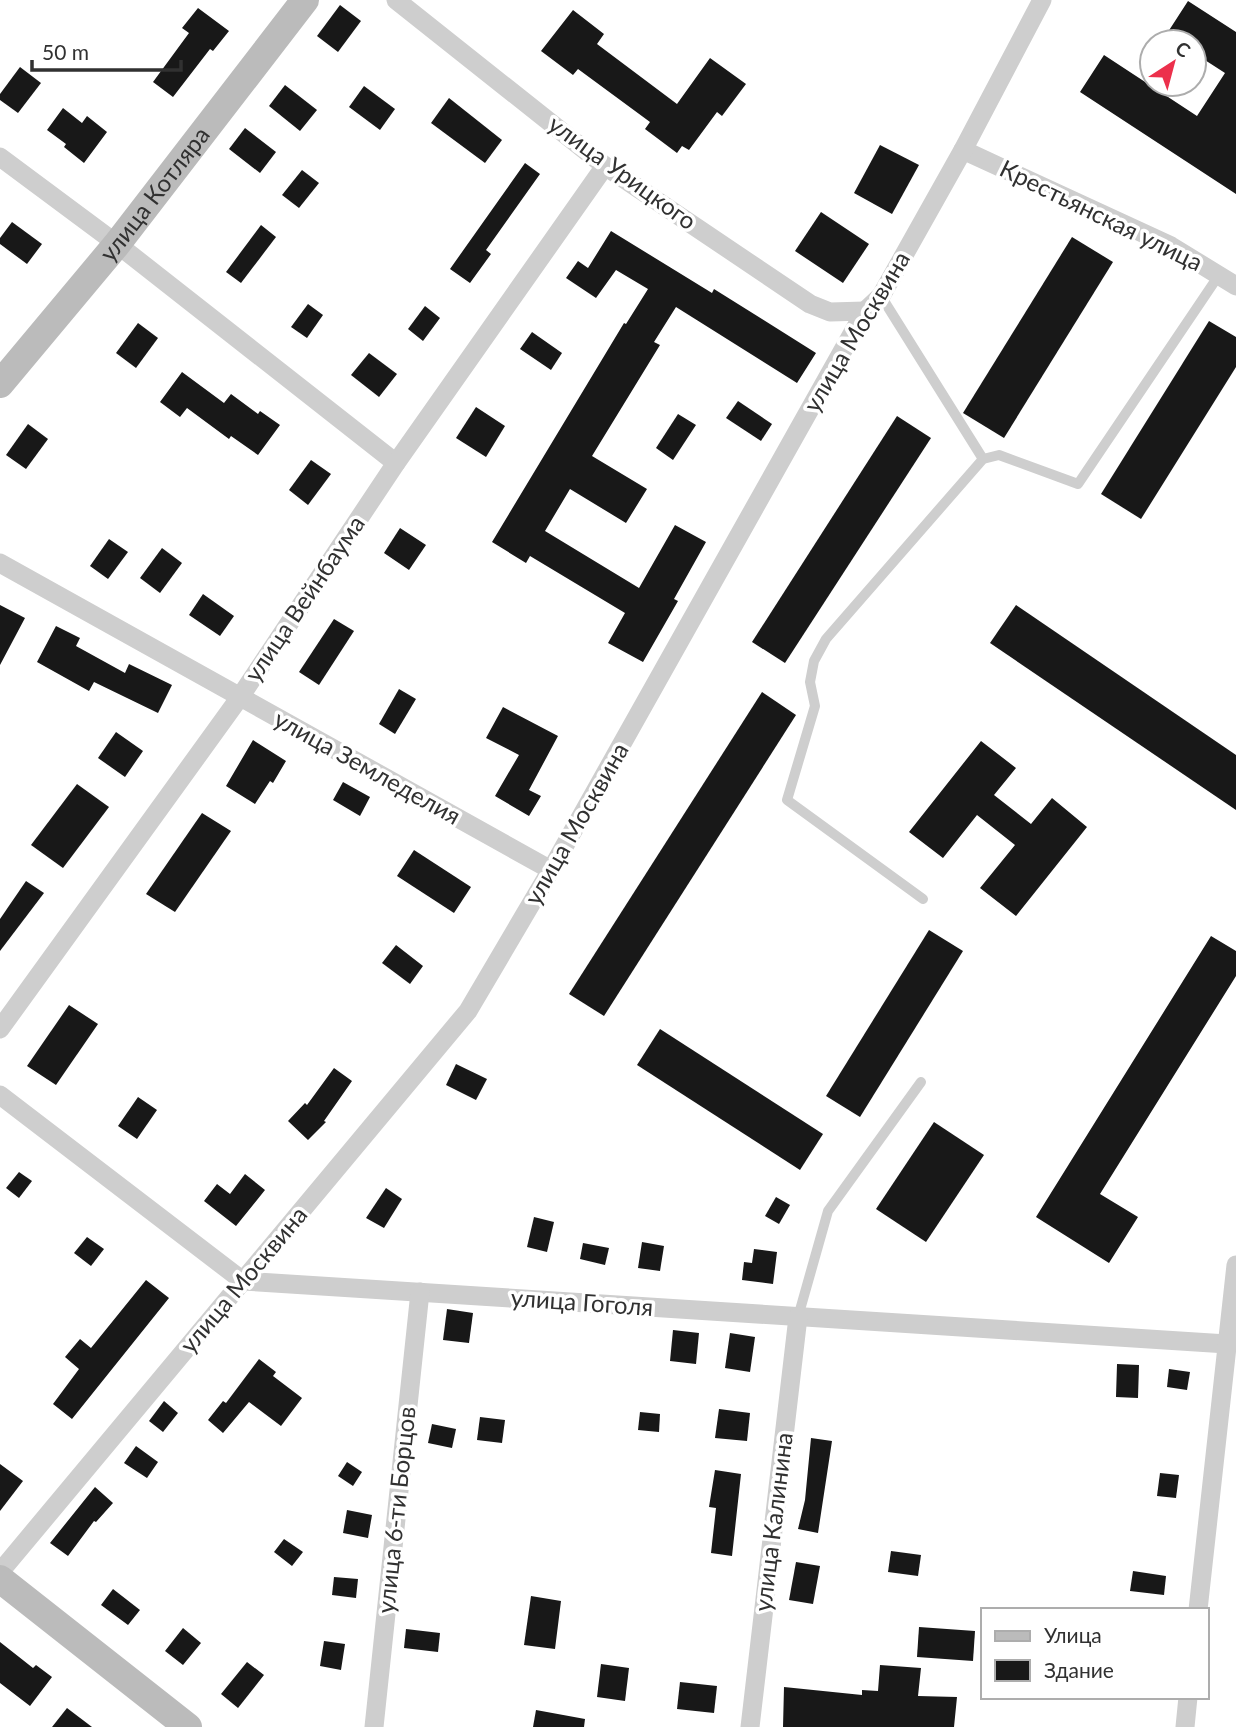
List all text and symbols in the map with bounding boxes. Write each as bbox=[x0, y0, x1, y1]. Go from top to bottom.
scale bar bbox=[32, 28, 180, 72]
north arrow bbox=[1138, 28, 1208, 98]
text: С bbox=[1171, 36, 1195, 62]
text: 50 m bbox=[42, 39, 89, 64]
street label: улица Урицкого bbox=[543, 109, 702, 235]
street label: улица Котляра bbox=[93, 120, 215, 267]
street label: Крестьянская улица bbox=[996, 153, 1208, 276]
street label: улица Москвина bbox=[796, 246, 915, 417]
street label: улица Вейнбаума bbox=[238, 510, 370, 687]
street label: улица Земледелия bbox=[269, 703, 466, 830]
street label: улица Москвина bbox=[518, 737, 634, 909]
street label: улица Москвина bbox=[173, 1200, 313, 1358]
street label: улица Гоголя bbox=[510, 1282, 654, 1321]
street label: улица 6-ти Борцов bbox=[370, 1405, 421, 1615]
street label: улица Калинина bbox=[747, 1431, 798, 1613]
legend bbox=[981, 1608, 1208, 1699]
text: Улица bbox=[1044, 1622, 1102, 1647]
text: Здание bbox=[1044, 1657, 1114, 1682]

